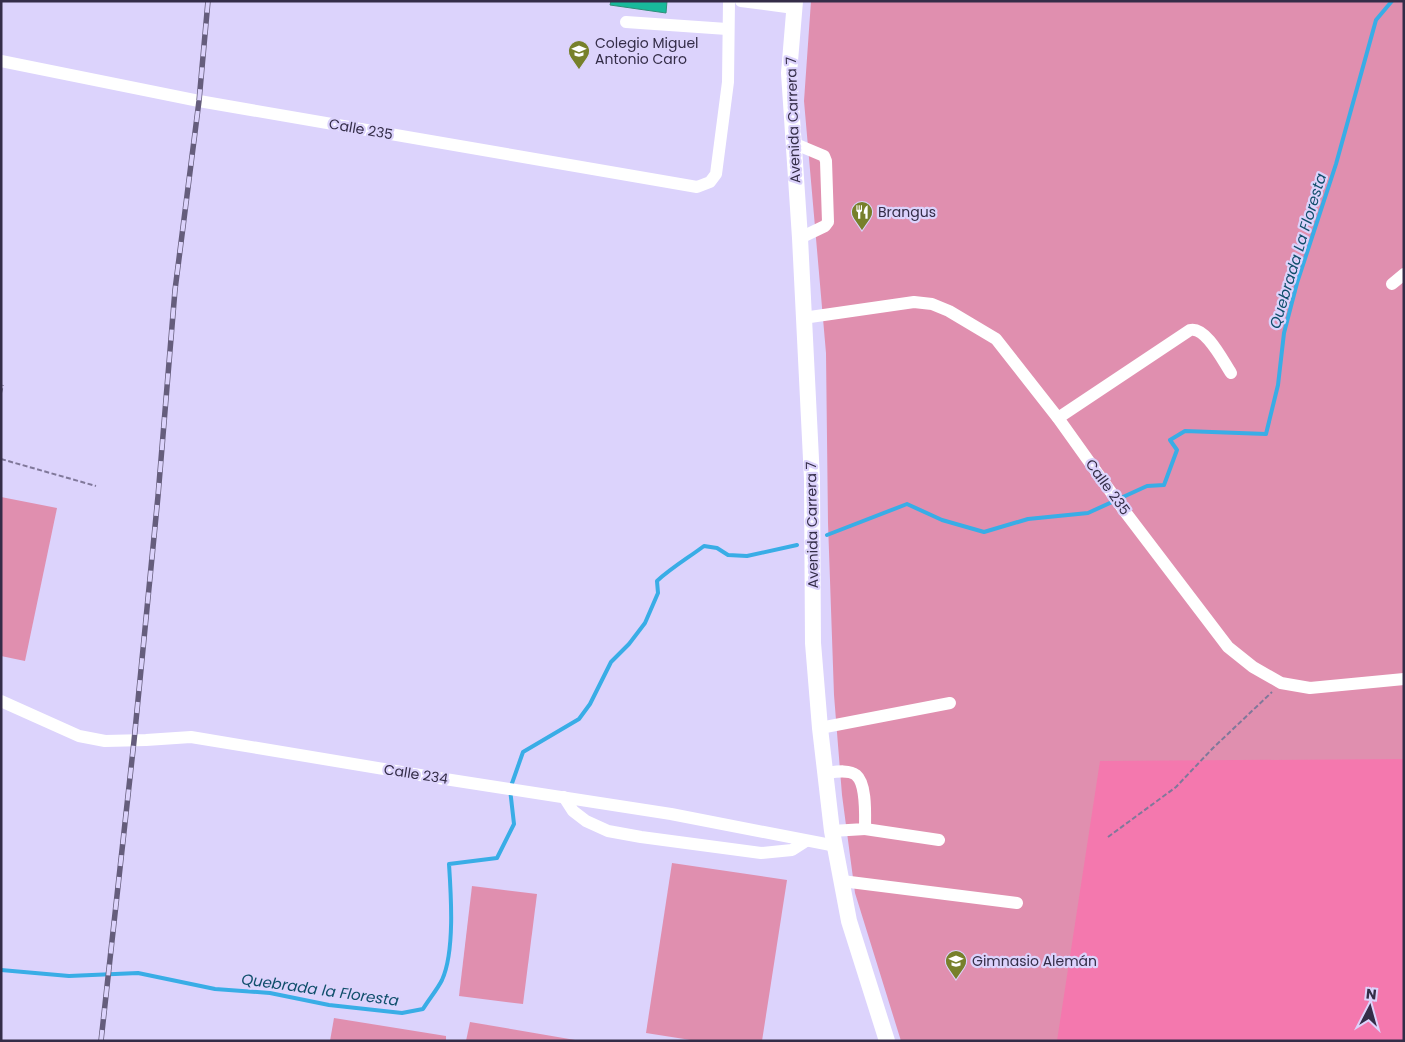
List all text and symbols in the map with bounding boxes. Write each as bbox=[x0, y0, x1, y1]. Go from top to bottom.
place label: Colegio Miguel Antonio Caro bbox=[595, 33, 699, 69]
school or university icon: Colegio Miguel Antonio Caro bbox=[567, 39, 591, 70]
street label: Avenida Carrera 7 bbox=[781, 56, 805, 184]
street label: Calle 235 bbox=[327, 114, 395, 144]
water label: Quebrada La Floresta bbox=[1264, 171, 1331, 331]
restaurant icon: Brangus bbox=[850, 200, 874, 231]
place label: Brangus bbox=[878, 202, 936, 222]
street label: Calle 235 bbox=[1081, 455, 1135, 519]
street label: Avenida Carrera 7 bbox=[801, 461, 823, 588]
street label: Calle 234 bbox=[382, 759, 450, 789]
school or university icon: Gimnasio Alemán bbox=[944, 949, 968, 980]
place label: Gimnasio Alemán bbox=[972, 951, 1097, 971]
water label: Quebrada la Floresta bbox=[240, 968, 400, 1011]
north arrow bbox=[1345, 982, 1395, 1032]
text: N bbox=[1365, 984, 1378, 1005]

